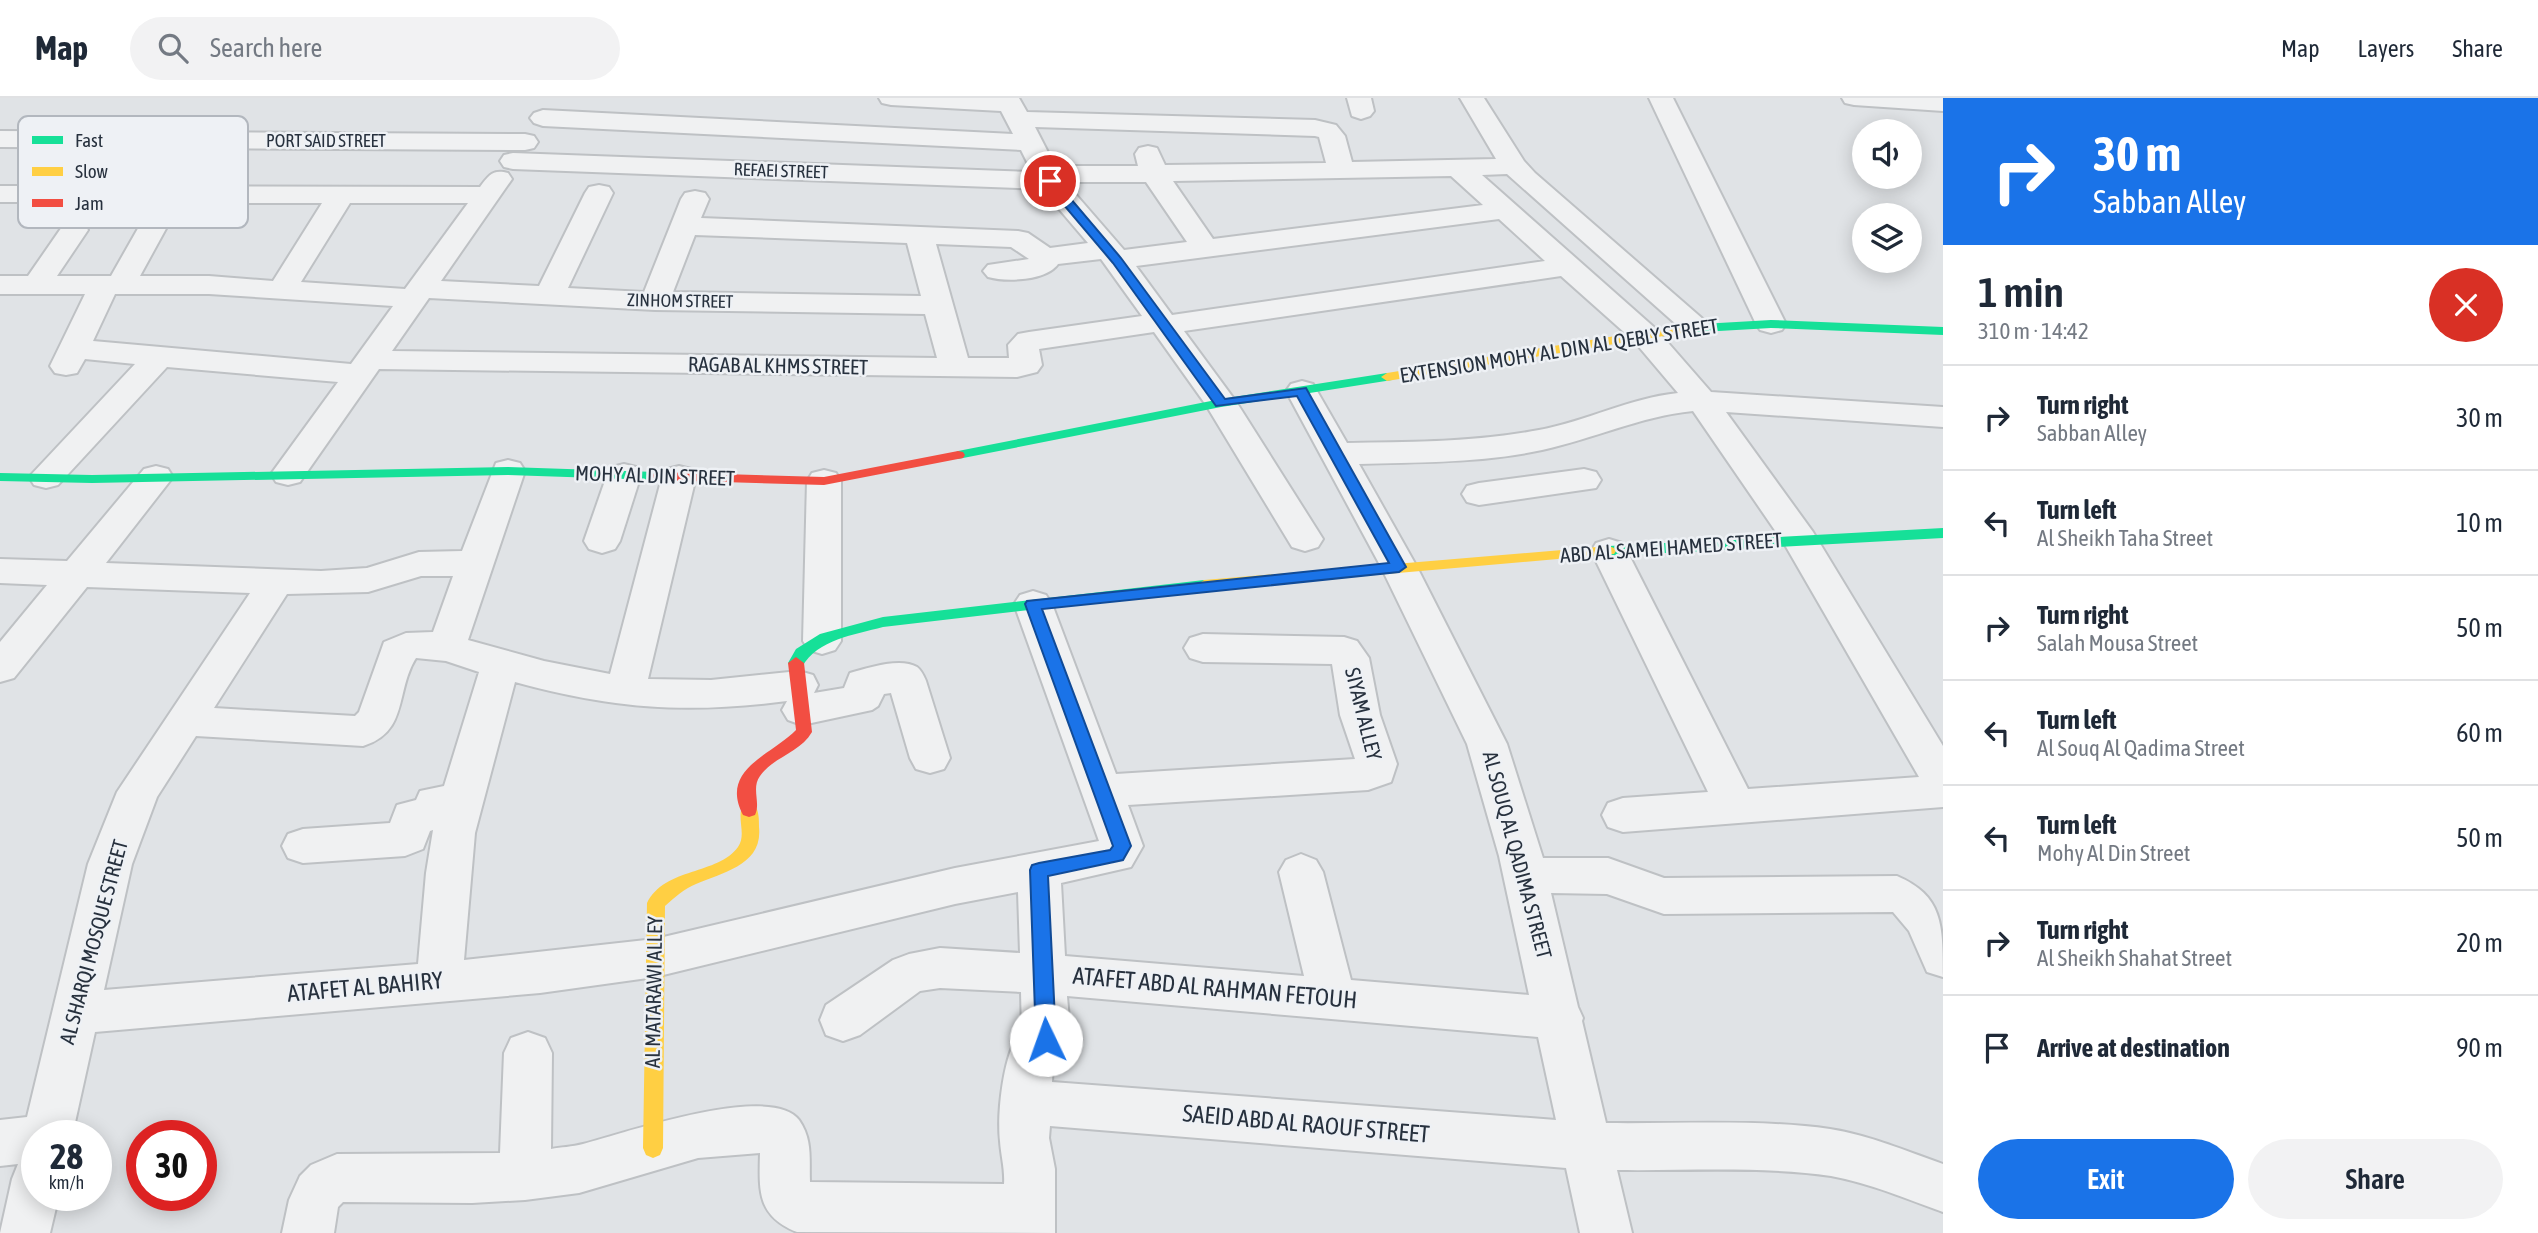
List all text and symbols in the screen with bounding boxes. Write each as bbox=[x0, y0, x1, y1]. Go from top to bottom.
search box bbox=[130, 17, 620, 80]
text: Map bbox=[35, 29, 88, 67]
icon: search bbox=[154, 29, 192, 67]
text: Search here bbox=[210, 33, 322, 63]
text: Map bbox=[2281, 35, 2320, 62]
text: Layers bbox=[2358, 35, 2414, 62]
text: Share bbox=[2452, 35, 2503, 62]
legend bbox=[18, 116, 248, 228]
map controls bbox=[1852, 119, 1922, 273]
button: sound bbox=[1852, 119, 1922, 189]
text: 30 m bbox=[2093, 125, 2181, 181]
icon: right bbox=[1978, 126, 2069, 217]
text: Fast bbox=[75, 129, 103, 151]
street label: PORT SAID STREET bbox=[266, 130, 386, 151]
pin bbox=[1020, 151, 1080, 211]
street label: REFAEI STREET bbox=[733, 158, 829, 183]
text: Slow bbox=[75, 160, 109, 182]
icon: arrive bbox=[1031, 162, 1069, 200]
text: Sabban Alley bbox=[2093, 183, 2246, 220]
text: Jam bbox=[75, 192, 104, 214]
button: layers bbox=[1852, 203, 1922, 273]
text: 1 min bbox=[1978, 268, 2064, 316]
button: close bbox=[2429, 268, 2503, 342]
street label: ZINHOM STREET bbox=[627, 289, 734, 312]
street label: EXTENSION MOHY AL DIN AL QEBLY STREET bbox=[1398, 313, 1720, 387]
text: 310 m · 14:42 bbox=[1978, 318, 2089, 344]
street label: RAGAB AL KHMS STREET bbox=[688, 351, 868, 379]
text: Turn right bbox=[2037, 390, 2128, 420]
icon: right bbox=[1978, 399, 2016, 437]
text: 30 m bbox=[2456, 403, 2503, 433]
text: Sabban Alley bbox=[2037, 420, 2147, 446]
street label: MOHY AL DIN STREET bbox=[575, 460, 735, 490]
text: Turn left bbox=[2037, 495, 2117, 525]
icon: left bbox=[1978, 504, 2016, 542]
text: 10 m bbox=[2456, 508, 2503, 538]
text: Al Sheikh Taha Street bbox=[2037, 525, 2213, 551]
street label: ABD AL SAMEI HAMED STREET bbox=[1559, 527, 1783, 567]
text: Turn right bbox=[2037, 600, 2128, 630]
icon: right bbox=[1978, 609, 2016, 647]
text: 50 m bbox=[2456, 613, 2503, 643]
text: Salah Mousa Street bbox=[2037, 630, 2198, 656]
street label: SIYAM ALLEY bbox=[1341, 665, 1387, 763]
text: Turn left bbox=[2037, 705, 2117, 735]
icon: left bbox=[1978, 714, 2016, 752]
text: 60 m bbox=[2456, 718, 2503, 748]
text: Al Souq Al Qadima Street bbox=[2037, 735, 2245, 761]
street label: AL SOUQ AL QADIMA STREET bbox=[1479, 748, 1557, 961]
text: Turn left bbox=[2037, 810, 2117, 840]
icon: left bbox=[1978, 819, 2016, 857]
text: 50 m bbox=[2456, 823, 2503, 853]
street label: AL SHARQI MOSQUE STREET bbox=[54, 837, 132, 1047]
text: Mohy Al Din Street bbox=[2037, 840, 2190, 866]
street label: AL MATARAWI ALLEY bbox=[640, 915, 666, 1068]
text: Turn right bbox=[2037, 915, 2128, 945]
icon: right bbox=[1978, 924, 2016, 962]
text: 20 m bbox=[2456, 928, 2503, 958]
text: Al Sheikh Shahat Street bbox=[2037, 945, 2232, 971]
street label: ATAFET ABD AL RAHMAN FETOUH bbox=[1072, 962, 1358, 1013]
street label: ATAFET AL BAHIRY bbox=[286, 966, 444, 1007]
position arrow bbox=[1009, 1003, 1083, 1077]
icon: arrive bbox=[1978, 1029, 2016, 1067]
text: Arrive at destination bbox=[2037, 1033, 2230, 1063]
text: 90 m bbox=[2456, 1033, 2503, 1063]
street label: SAEID ABD AL RAOUF STREET bbox=[1182, 1099, 1431, 1148]
speed limit sign: 30 bbox=[126, 1120, 217, 1211]
text: 28 bbox=[50, 1136, 83, 1176]
button: Exit bbox=[1978, 1139, 2234, 1219]
button: Share bbox=[2248, 1139, 2503, 1219]
text: km/h bbox=[49, 1172, 84, 1193]

